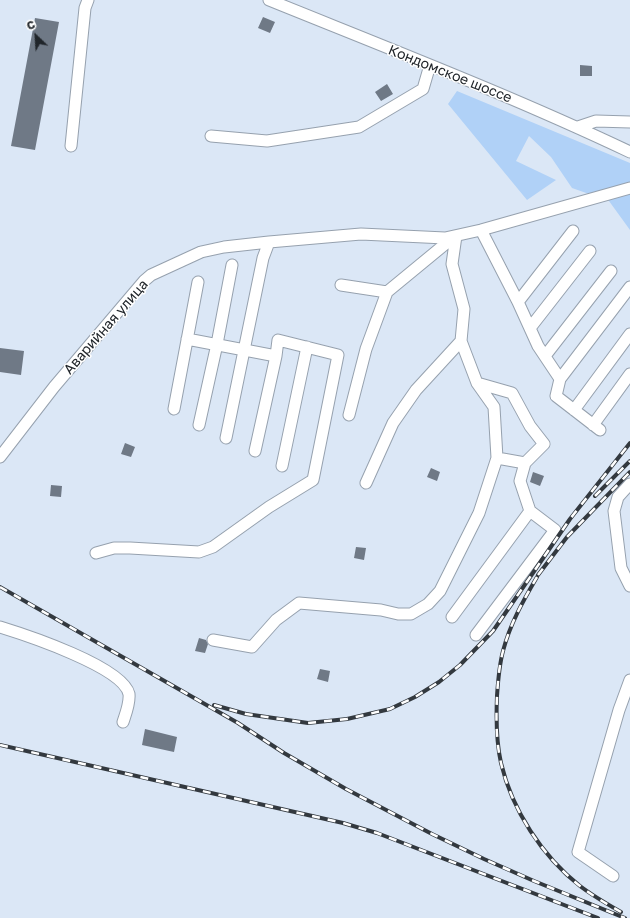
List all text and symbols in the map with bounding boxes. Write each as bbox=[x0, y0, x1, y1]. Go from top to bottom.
north arrow bbox=[16, 16, 56, 56]
text: С bbox=[24, 17, 37, 32]
street label: Кондомское шоссе bbox=[386, 41, 514, 107]
street label: Аварийная улица bbox=[60, 276, 152, 378]

